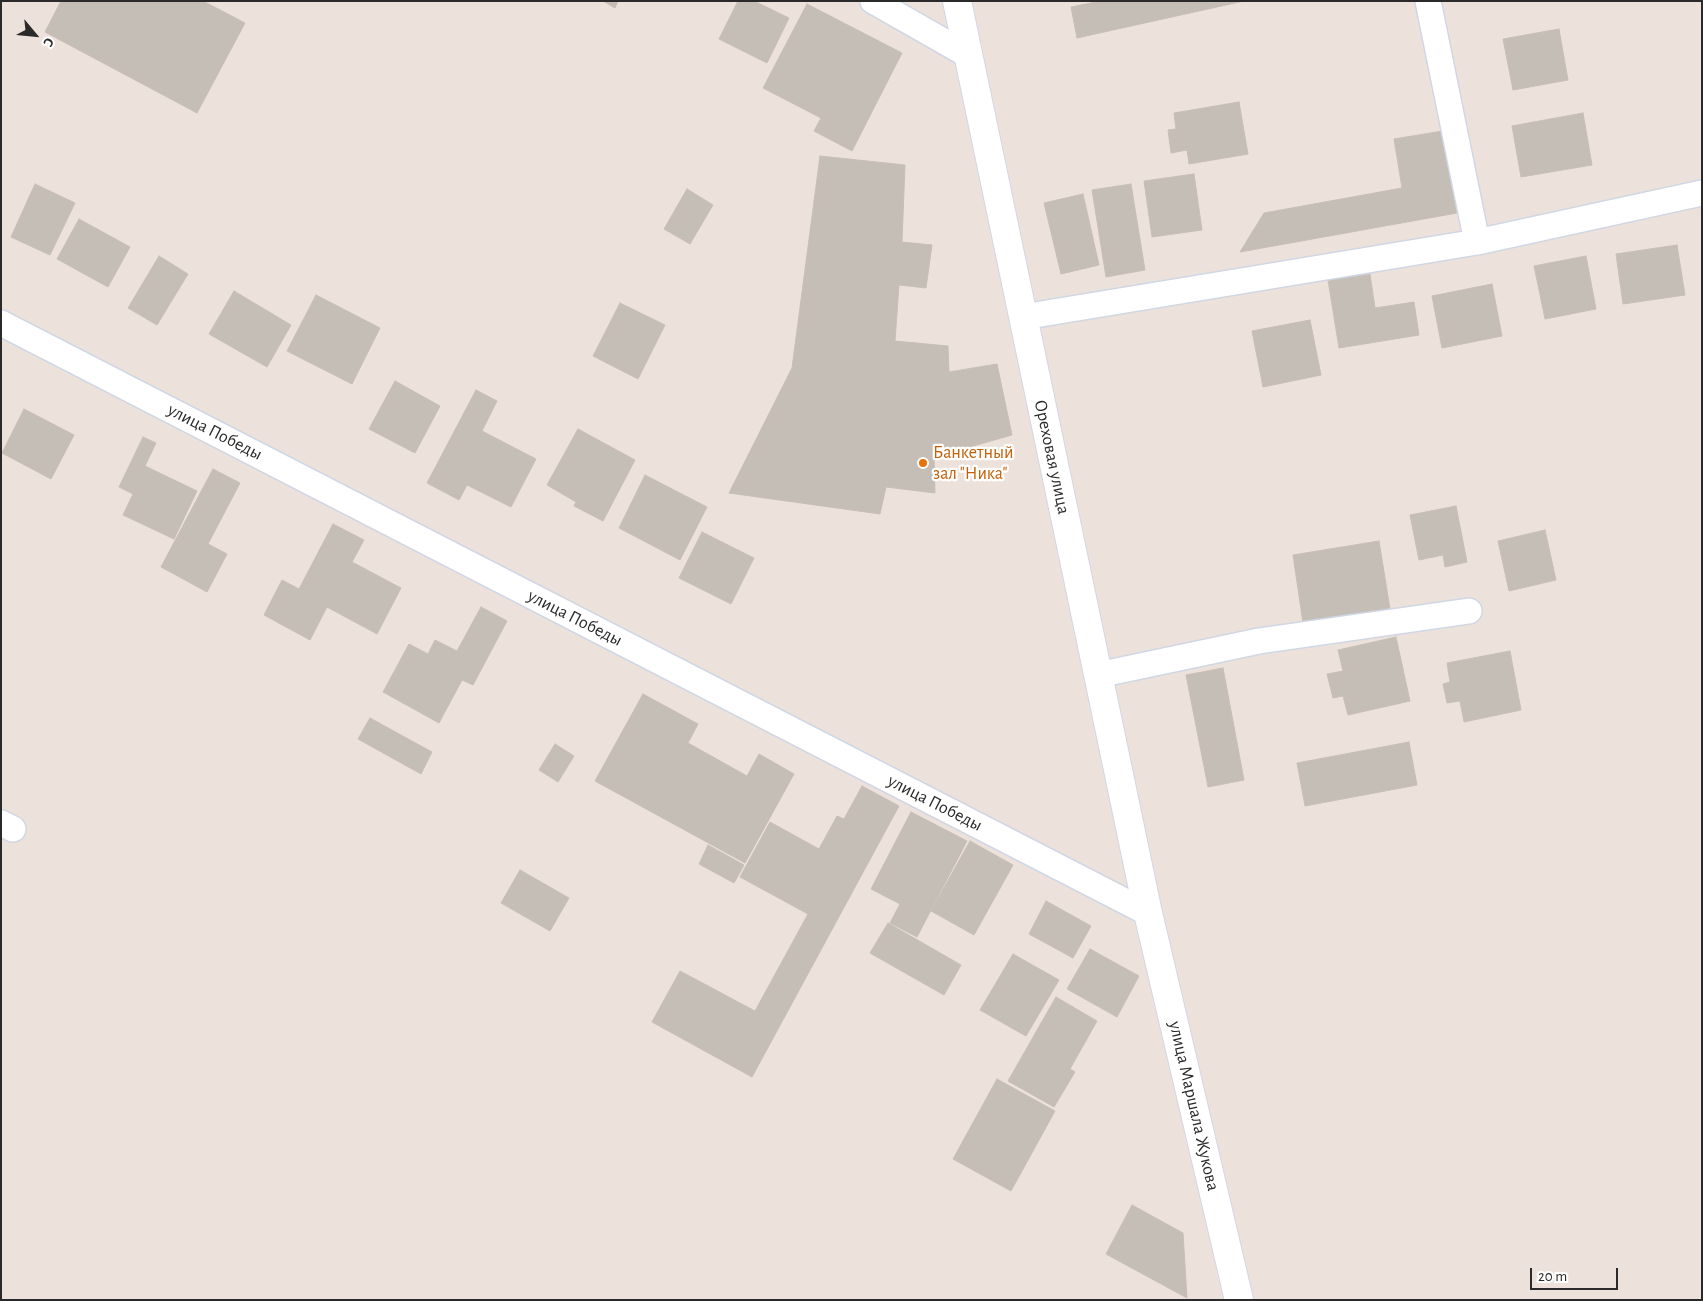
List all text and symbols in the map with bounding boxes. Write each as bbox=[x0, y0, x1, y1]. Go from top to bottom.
north arrow bbox=[10, 10, 60, 60]
text: С bbox=[40, 35, 56, 49]
street label: Ореховая улица bbox=[1029, 398, 1075, 516]
street label: улица Победы bbox=[164, 399, 266, 465]
place label: Банкетный зал "Ника" bbox=[933, 442, 1013, 484]
marker: Банкетный зал "Ника" bbox=[917, 457, 929, 469]
street label: улица Победы bbox=[524, 585, 626, 651]
street label: улица Победы bbox=[884, 770, 986, 836]
street label: улица Маршала Жукова bbox=[1164, 1019, 1224, 1193]
scale bar bbox=[1533, 1258, 1620, 1290]
text: 20 m bbox=[1538, 1269, 1567, 1284]

